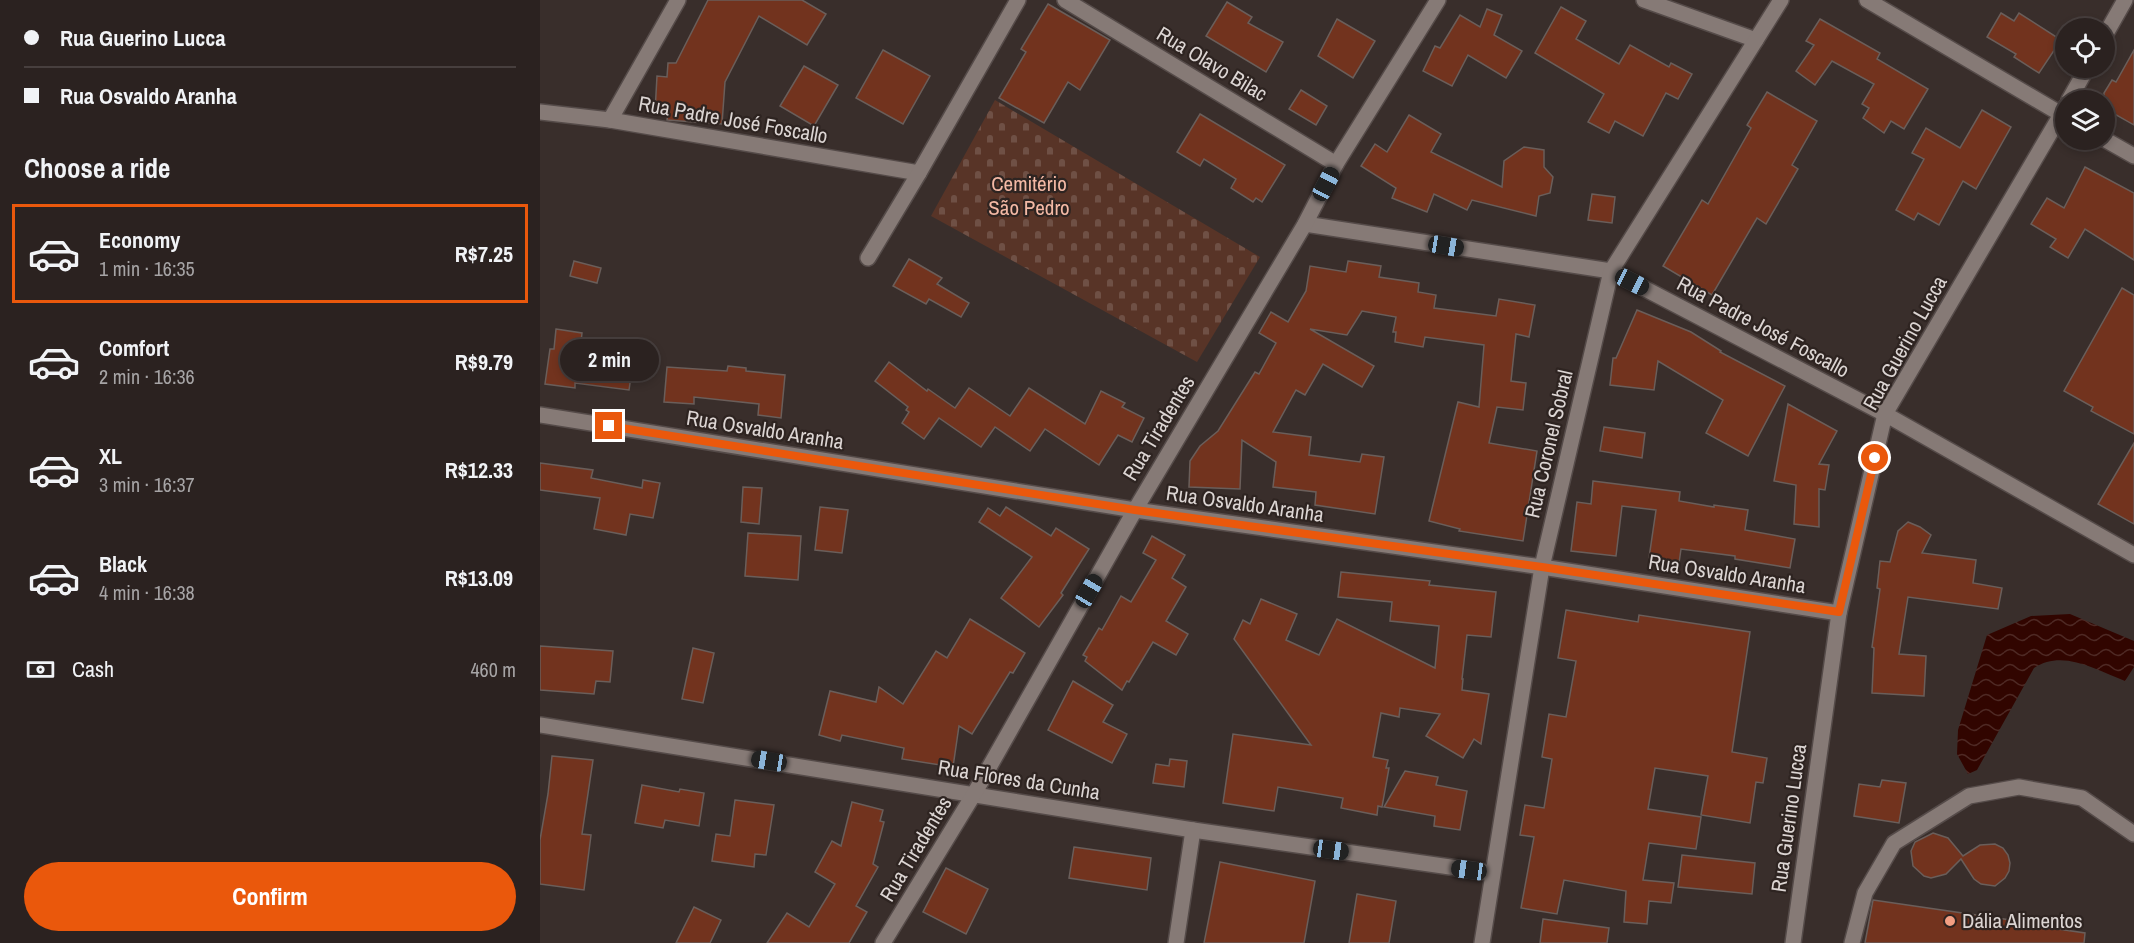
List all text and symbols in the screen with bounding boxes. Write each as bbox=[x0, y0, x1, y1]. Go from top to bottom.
map controls bbox=[2055, 18, 2115, 150]
button: locate bbox=[2055, 18, 2115, 78]
street label: Rua Olavo Bilac bbox=[1151, 19, 1273, 108]
text: Rua Guerino Lucca bbox=[60, 23, 225, 53]
text: Rua Osvaldo Aranha bbox=[60, 81, 237, 111]
street label: Rua Padre José Foscallo bbox=[636, 89, 830, 150]
button: layers bbox=[2055, 90, 2115, 150]
text: Choose a ride bbox=[24, 150, 170, 186]
car bbox=[1310, 164, 1342, 204]
park label: Cemitério São Pedro bbox=[988, 169, 1070, 222]
text: Economy bbox=[99, 225, 180, 255]
icon: car bbox=[27, 227, 81, 281]
car bbox=[1427, 234, 1465, 258]
text: R$7.25 bbox=[455, 239, 513, 269]
text: 1 min · 16:35 bbox=[99, 255, 195, 282]
car bbox=[1612, 266, 1652, 298]
street label: Rua Padre José Foscallo bbox=[1672, 269, 1855, 384]
street label: Rua Guerino Lucca bbox=[1856, 270, 1954, 415]
text: Comfort bbox=[99, 333, 169, 363]
icon: car bbox=[27, 335, 81, 389]
callout: 2 min bbox=[560, 339, 658, 381]
text: 2 min bbox=[588, 346, 631, 373]
text: R$9.79 bbox=[455, 347, 513, 377]
text: 2 min · 16:36 bbox=[99, 363, 195, 390]
street label: Rua Coronel Sobral bbox=[1517, 367, 1580, 521]
street label: Rua Tiradentes bbox=[1116, 370, 1201, 486]
street label: Rua Osvaldo Aranha bbox=[684, 403, 846, 456]
route end bbox=[595, 412, 622, 439]
text: XL bbox=[99, 441, 122, 471]
icon: car bbox=[27, 443, 81, 497]
route start bbox=[1861, 444, 1888, 471]
text: R$12.33 bbox=[445, 455, 513, 485]
text: 3 min · 16:37 bbox=[99, 471, 195, 498]
street label: Rua Osvaldo Aranha bbox=[1164, 478, 1326, 529]
street label: Rua Osvaldo Aranha bbox=[1646, 547, 1808, 600]
text: Black bbox=[99, 549, 147, 579]
icon: car bbox=[27, 551, 81, 605]
text: R$13.09 bbox=[445, 563, 513, 593]
car bbox=[1072, 571, 1106, 611]
text: 4 min · 16:38 bbox=[99, 579, 195, 606]
icon: cash bbox=[24, 653, 57, 686]
text: Cash bbox=[72, 654, 114, 684]
text: 460 m bbox=[470, 656, 516, 683]
street label: Rua Guerino Lucca bbox=[1764, 742, 1813, 894]
car bbox=[750, 749, 788, 773]
street label: Rua Flores da Cunha bbox=[936, 752, 1103, 807]
street label: Rua Tiradentes bbox=[873, 791, 958, 907]
car bbox=[1312, 839, 1350, 861]
car bbox=[1450, 859, 1488, 881]
button: Confirm bbox=[24, 862, 516, 931]
place label: Dália Alimentos bbox=[1962, 906, 2083, 935]
marker: Dália Alimentos bbox=[1943, 914, 1957, 928]

